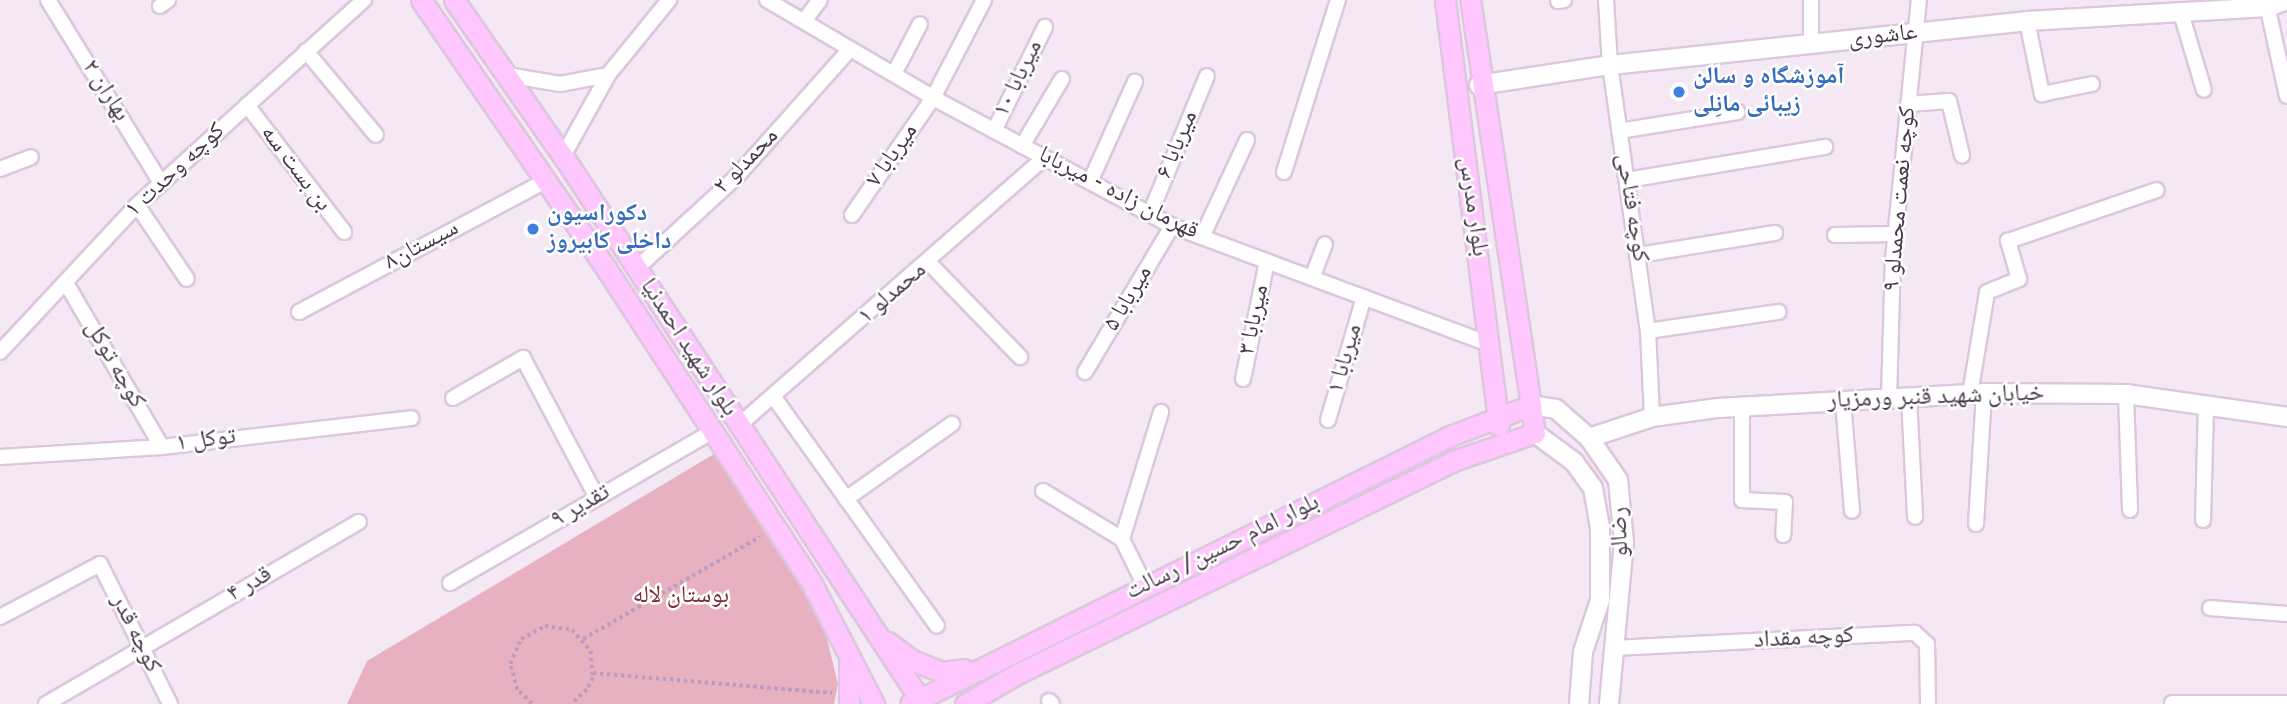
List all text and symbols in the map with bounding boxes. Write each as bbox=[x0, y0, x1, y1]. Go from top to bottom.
street label: عاشوری bbox=[1847, 19, 1919, 55]
street label: میربابا ۱۰ bbox=[988, 36, 1050, 122]
street label: بهاران ۲ bbox=[75, 55, 135, 127]
place label: آموزشگاه و سالن زیبائی مانِلی bbox=[1693, 64, 1844, 120]
marker: آموزشگاه و سالن زیبائی مانِلی bbox=[1671, 84, 1687, 100]
street label: کوچه نعمت محمدلو ۹ bbox=[1879, 105, 1923, 293]
street label: میربابا ۶ bbox=[1151, 107, 1205, 183]
street label: کوچه وحدت ۱ bbox=[120, 118, 232, 224]
street label: میربابا ۷ bbox=[861, 119, 925, 193]
street label: بن بست سه bbox=[253, 120, 337, 218]
street label: محمدلو ۲ bbox=[709, 123, 785, 201]
street label: قهرمان زاده - میربابا bbox=[1033, 141, 1203, 247]
street label: کوچه فتاحی bbox=[1608, 152, 1654, 264]
street label: بلوار مدرس bbox=[1451, 155, 1493, 259]
place label: دکوراسیون داخلی کابیروز bbox=[547, 201, 672, 257]
street label: سیستان۸ bbox=[380, 215, 464, 277]
marker: دکوراسیون داخلی کابیروز bbox=[525, 221, 541, 237]
street label: محمدلو ۱ bbox=[853, 257, 933, 331]
street label: میربابا ۵ bbox=[1098, 261, 1160, 337]
street label: بلوار شهید احمدنیا bbox=[633, 274, 743, 422]
street label: میربابا ۳ bbox=[1234, 282, 1276, 358]
street label: کوچه توکل bbox=[77, 316, 151, 414]
street label: میربابا ۱ bbox=[1322, 321, 1370, 397]
street label: خیابان شهید قنبر ورمزیار bbox=[1827, 380, 2045, 416]
street label: توکل ۱ bbox=[174, 423, 238, 459]
street label: ۹ تقدیر bbox=[546, 479, 616, 535]
street label: بلوار امام حسین/ رسالت bbox=[1122, 489, 1324, 607]
street label: رضالو bbox=[1606, 506, 1636, 558]
street label: قدر ۴ bbox=[222, 561, 278, 609]
park label: بوستان لاله bbox=[633, 583, 729, 611]
street label: کوچه قدر bbox=[104, 590, 166, 678]
street label: کوچه مقداد bbox=[1753, 622, 1855, 656]

